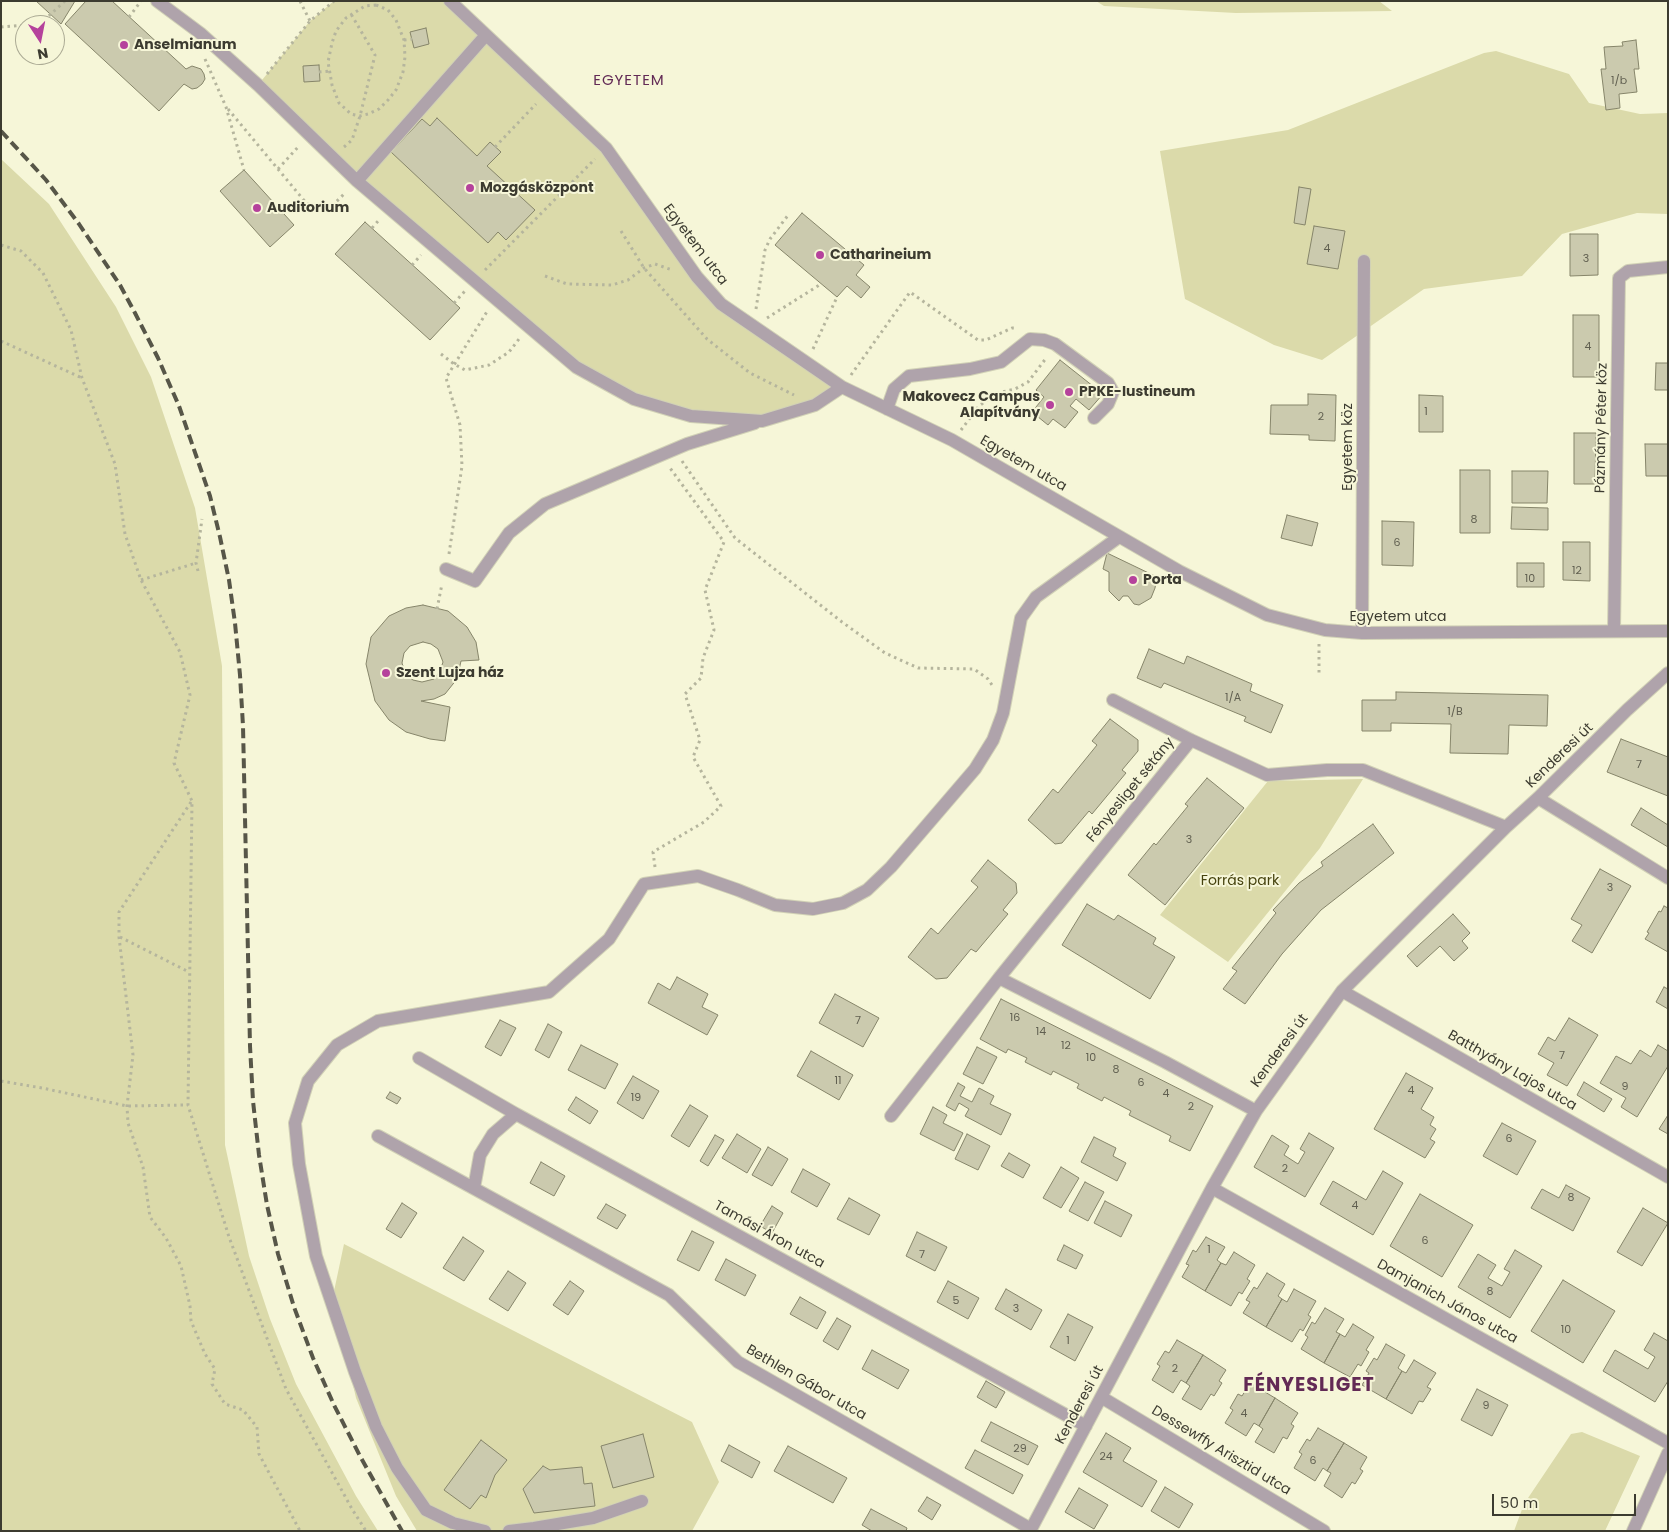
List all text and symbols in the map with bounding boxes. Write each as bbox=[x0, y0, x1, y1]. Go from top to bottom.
north arrow bbox=[15, 15, 65, 65]
place label: Anselmianum bbox=[134, 37, 236, 53]
marker: Anselmianum bbox=[118, 39, 130, 51]
text: N bbox=[36, 43, 50, 65]
district label: EGYETEM bbox=[592, 72, 666, 90]
house number: 1/b bbox=[1611, 74, 1627, 88]
place label: Mozgásközpont bbox=[480, 180, 594, 196]
marker: Mozgásközpont bbox=[464, 182, 476, 194]
place label: Auditorium bbox=[267, 200, 349, 216]
street label: Egyetem utca bbox=[659, 201, 731, 289]
marker: Auditorium bbox=[251, 202, 263, 214]
house number: 4 bbox=[1324, 242, 1330, 256]
place label: Catharineium bbox=[830, 247, 931, 263]
marker: Catharineium bbox=[814, 249, 826, 261]
house number: 3 bbox=[1583, 252, 1589, 266]
house number: 4 bbox=[1585, 340, 1591, 354]
street label: Pázmány Péter köz bbox=[1592, 363, 1612, 493]
place label: PPKE-Iustineum bbox=[1079, 384, 1195, 400]
marker: PPKE-Iustineum bbox=[1063, 386, 1075, 398]
place label: Makovecz Campus Alapítvány bbox=[903, 389, 1040, 422]
marker: Makovecz Campus Alapítvány bbox=[1044, 399, 1056, 411]
street label: Egyetem köz bbox=[1340, 403, 1356, 491]
house number: 1 bbox=[1424, 405, 1428, 419]
house number: 2 bbox=[1318, 410, 1324, 424]
street label: Egyetem utca bbox=[977, 432, 1069, 496]
house number: 8 bbox=[1471, 513, 1477, 527]
house number: 6 bbox=[1394, 536, 1400, 550]
house number: 12 bbox=[1572, 564, 1582, 578]
place label: Porta bbox=[1143, 572, 1182, 588]
house number: 10 bbox=[1525, 572, 1535, 586]
marker: Porta bbox=[1127, 574, 1139, 586]
street label: Egyetem utca bbox=[1349, 609, 1447, 625]
place label: Szent Lujza ház bbox=[396, 665, 504, 681]
marker: Szent Lujza ház bbox=[380, 667, 392, 679]
house number: 1/A bbox=[1225, 691, 1241, 705]
house number: 1/B bbox=[1447, 705, 1463, 719]
street label: Kenderesi út bbox=[1523, 720, 1597, 792]
street label: Fényesliget sétány bbox=[1084, 734, 1178, 846]
house number: 7 bbox=[1636, 758, 1642, 772]
house number: 3 bbox=[1186, 833, 1192, 847]
park label: Forrás park bbox=[1201, 873, 1279, 889]
house number: 3 bbox=[1607, 881, 1613, 895]
house number: 16 bbox=[1010, 1011, 1020, 1025]
street label: Kenderesi út bbox=[1248, 1011, 1312, 1091]
house number: 7 bbox=[855, 1014, 861, 1028]
house number: 14 bbox=[1036, 1025, 1046, 1039]
street label: Batthyány Lajos utca bbox=[1445, 1027, 1579, 1115]
house number: 12 bbox=[1061, 1039, 1071, 1053]
house number: 7 bbox=[1559, 1049, 1565, 1063]
house number: 10 bbox=[1086, 1051, 1096, 1065]
house number: 8 bbox=[1113, 1063, 1119, 1077]
house number: 11 bbox=[834, 1074, 842, 1088]
house number: 6 bbox=[1138, 1076, 1144, 1090]
house number: 9 bbox=[1622, 1080, 1628, 1094]
house number: 4 bbox=[1408, 1084, 1414, 1098]
house number: 4 bbox=[1163, 1087, 1169, 1101]
house number: 19 bbox=[631, 1091, 641, 1105]
house number: 2 bbox=[1188, 1100, 1194, 1114]
house number: 6 bbox=[1506, 1132, 1512, 1146]
house number: 2 bbox=[1282, 1162, 1288, 1176]
house number: 8 bbox=[1568, 1191, 1574, 1205]
street label: Tamási Áron utca bbox=[711, 1198, 827, 1272]
house number: 4 bbox=[1352, 1199, 1358, 1213]
house number: 6 bbox=[1422, 1234, 1428, 1248]
house number: 1 bbox=[1207, 1243, 1211, 1257]
house number: 7 bbox=[919, 1248, 925, 1262]
street label: Damjanich János utca bbox=[1374, 1256, 1520, 1348]
house number: 8 bbox=[1487, 1285, 1493, 1299]
house number: 5 bbox=[953, 1294, 959, 1308]
house number: 3 bbox=[1013, 1302, 1019, 1316]
house number: 10 bbox=[1561, 1323, 1571, 1337]
house number: 1 bbox=[1066, 1334, 1070, 1348]
street label: Bethlen Gábor utca bbox=[743, 1342, 869, 1424]
house number: 2 bbox=[1172, 1362, 1178, 1376]
street label: Kenderesi út bbox=[1052, 1363, 1108, 1447]
district label: FÉNYESLIGET bbox=[1242, 1375, 1376, 1397]
house number: 9 bbox=[1483, 1399, 1489, 1413]
street label: Dessewffy Arisztid utca bbox=[1148, 1403, 1294, 1499]
house number: 4 bbox=[1241, 1407, 1247, 1421]
house number: 29 bbox=[1013, 1442, 1027, 1456]
house number: 24 bbox=[1099, 1450, 1113, 1464]
house number: 6 bbox=[1310, 1454, 1316, 1468]
scale bar bbox=[1494, 1484, 1638, 1516]
text: 50 m bbox=[1500, 1492, 1538, 1513]

